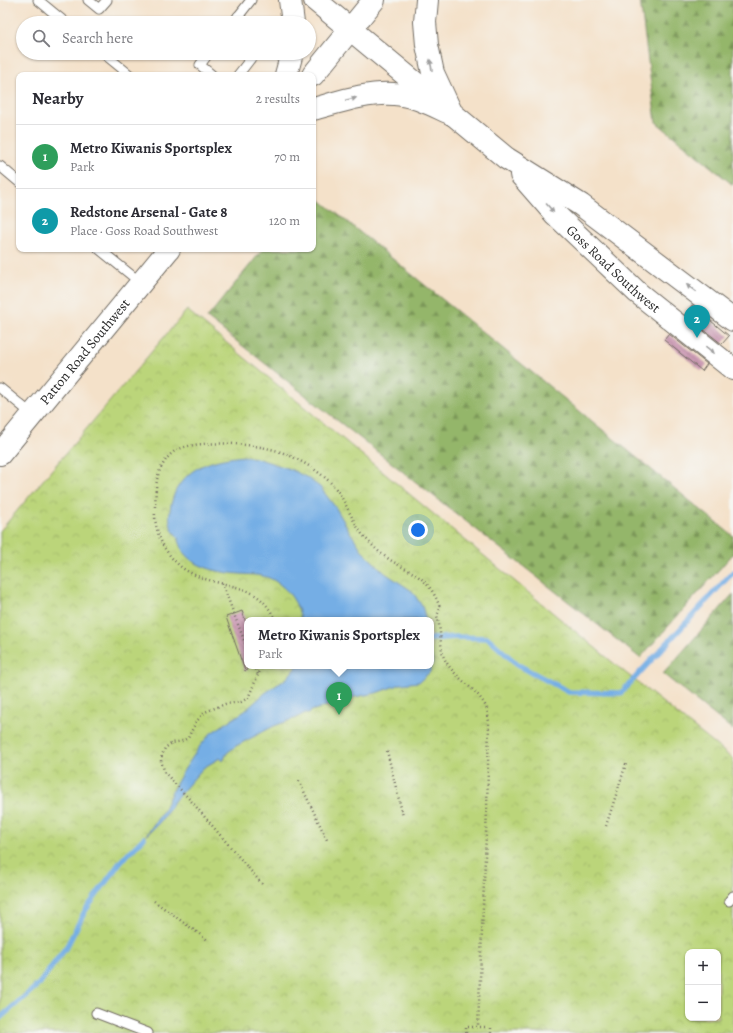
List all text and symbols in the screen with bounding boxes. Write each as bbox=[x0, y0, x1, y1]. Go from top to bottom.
search box bbox=[16, 16, 316, 60]
icon: search bbox=[30, 27, 52, 49]
text: Search here bbox=[62, 28, 133, 48]
one-way arrow bbox=[428, 59, 434, 71]
text: Nearby bbox=[32, 87, 83, 110]
text: 2 results bbox=[256, 90, 300, 107]
one-way arrow bbox=[345, 96, 357, 102]
text: Metro Kiwanis Sportsplex bbox=[70, 138, 232, 158]
text: 1 bbox=[43, 148, 47, 165]
text: 70 m bbox=[274, 148, 300, 165]
text: Park bbox=[70, 158, 94, 175]
text: Redstone Arsenal - Gate 8 bbox=[70, 202, 227, 222]
one-way arrow bbox=[545, 203, 554, 214]
text: 2 bbox=[42, 212, 48, 229]
text: 120 m bbox=[269, 212, 300, 229]
street label: Goss Road Southwest bbox=[562, 220, 665, 317]
text: Place · Goss Road Southwest bbox=[70, 222, 218, 239]
one-way arrow bbox=[685, 284, 696, 293]
street label: Patton Road Southwest bbox=[35, 294, 134, 408]
pin: 2 bbox=[684, 305, 710, 338]
one-way arrow bbox=[704, 346, 715, 354]
your location bbox=[408, 520, 428, 540]
popup bbox=[244, 617, 434, 669]
text: Metro Kiwanis Sportsplex bbox=[258, 625, 420, 645]
text: Park bbox=[258, 645, 282, 662]
pin: 1 bbox=[326, 682, 352, 715]
map controls bbox=[685, 949, 721, 1021]
button: + bbox=[685, 949, 721, 985]
button: − bbox=[685, 985, 721, 1021]

